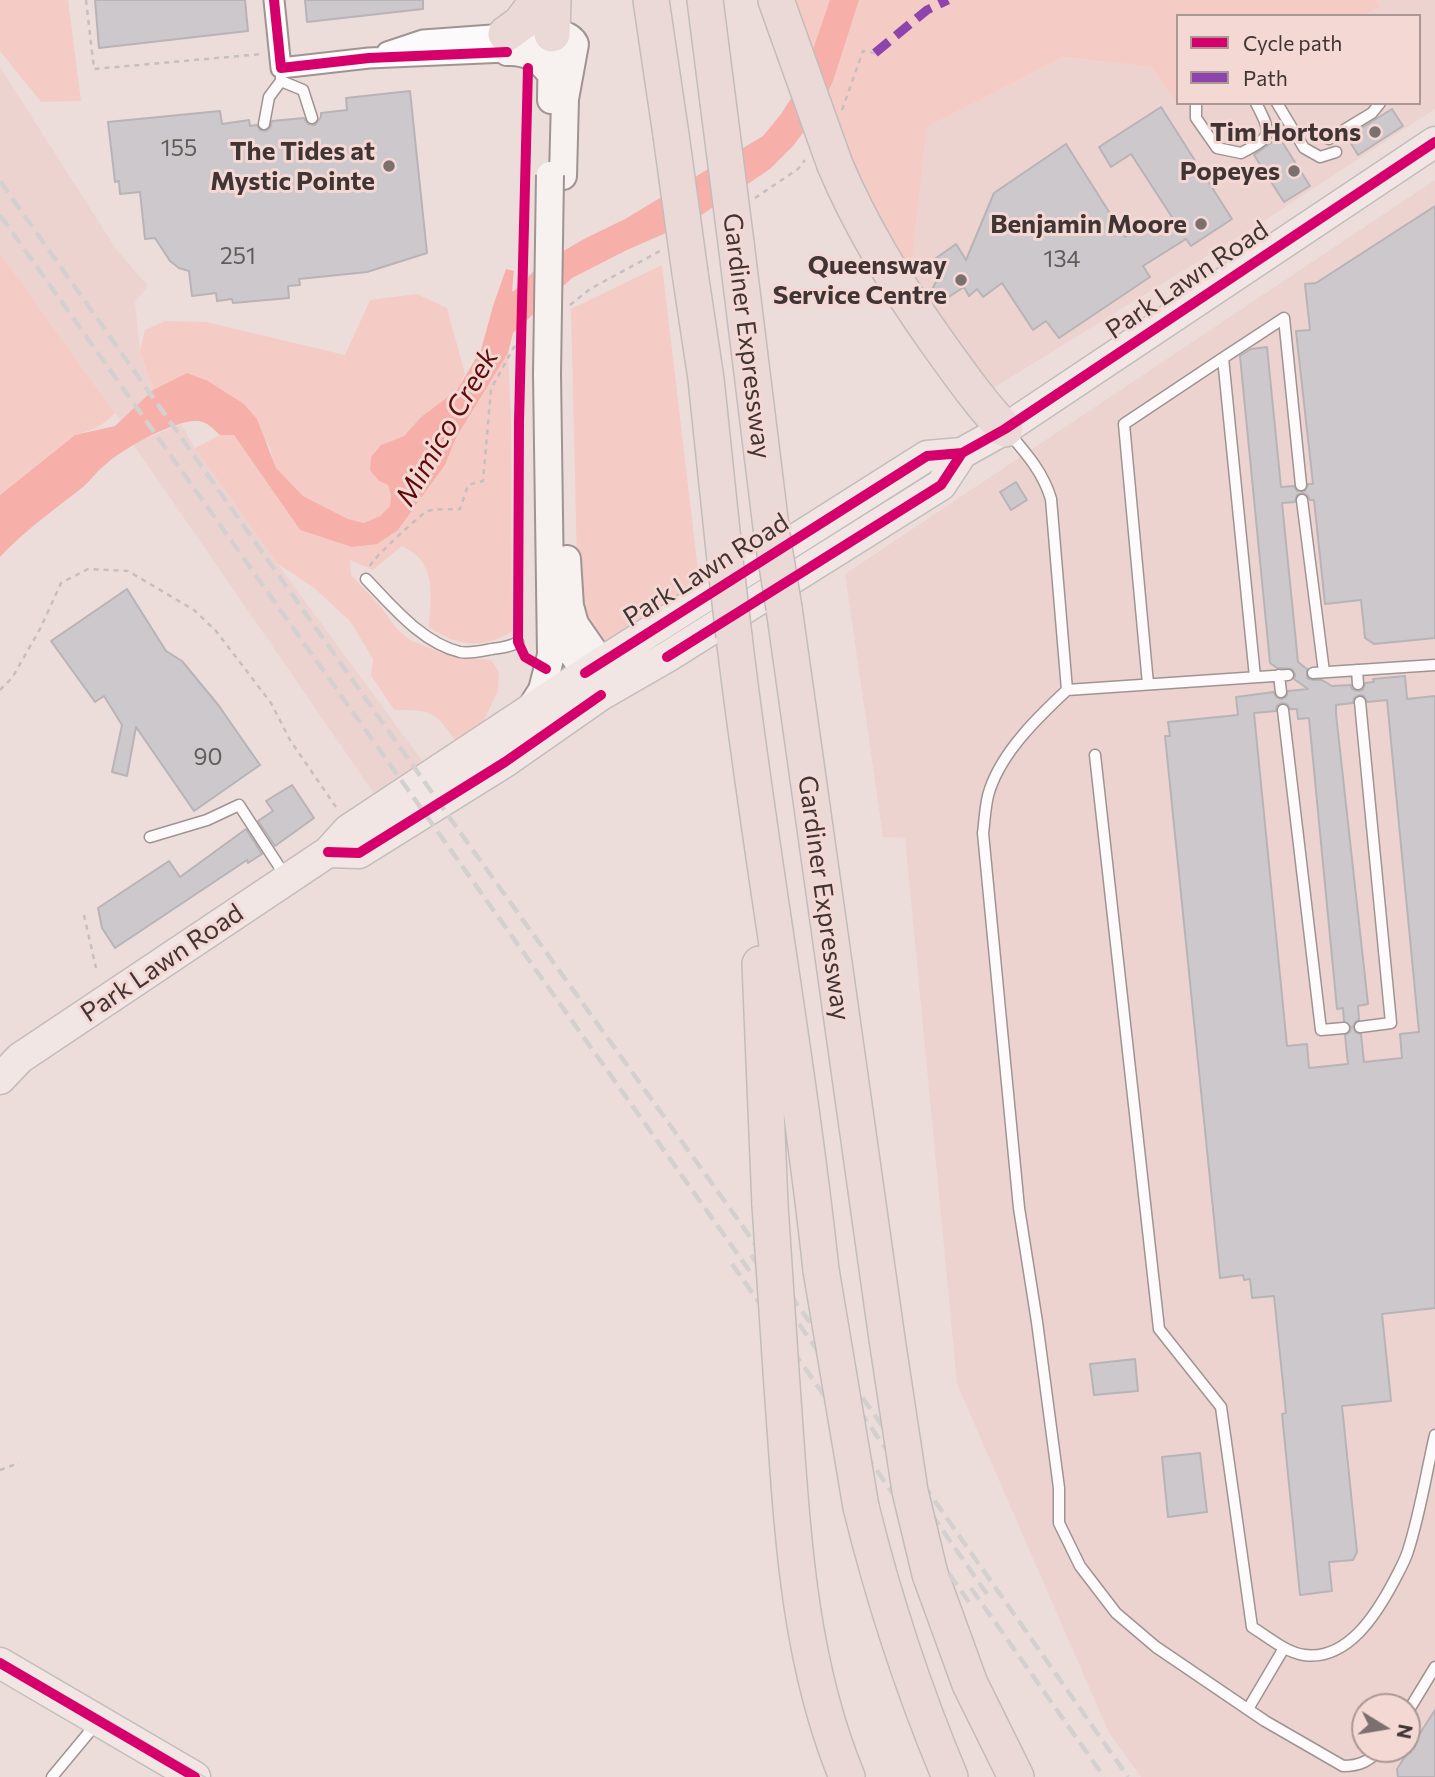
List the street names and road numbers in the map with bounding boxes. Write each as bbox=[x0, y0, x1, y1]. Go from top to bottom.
street label: Gardiner Expressway bbox=[716, 211, 778, 461]
street label: Park Lawn Road bbox=[1100, 214, 1274, 346]
street label: Park Lawn Road bbox=[618, 507, 794, 633]
street label: Gardiner Expressway bbox=[791, 773, 857, 1023]
street label: Park Lawn Road bbox=[75, 897, 249, 1029]

